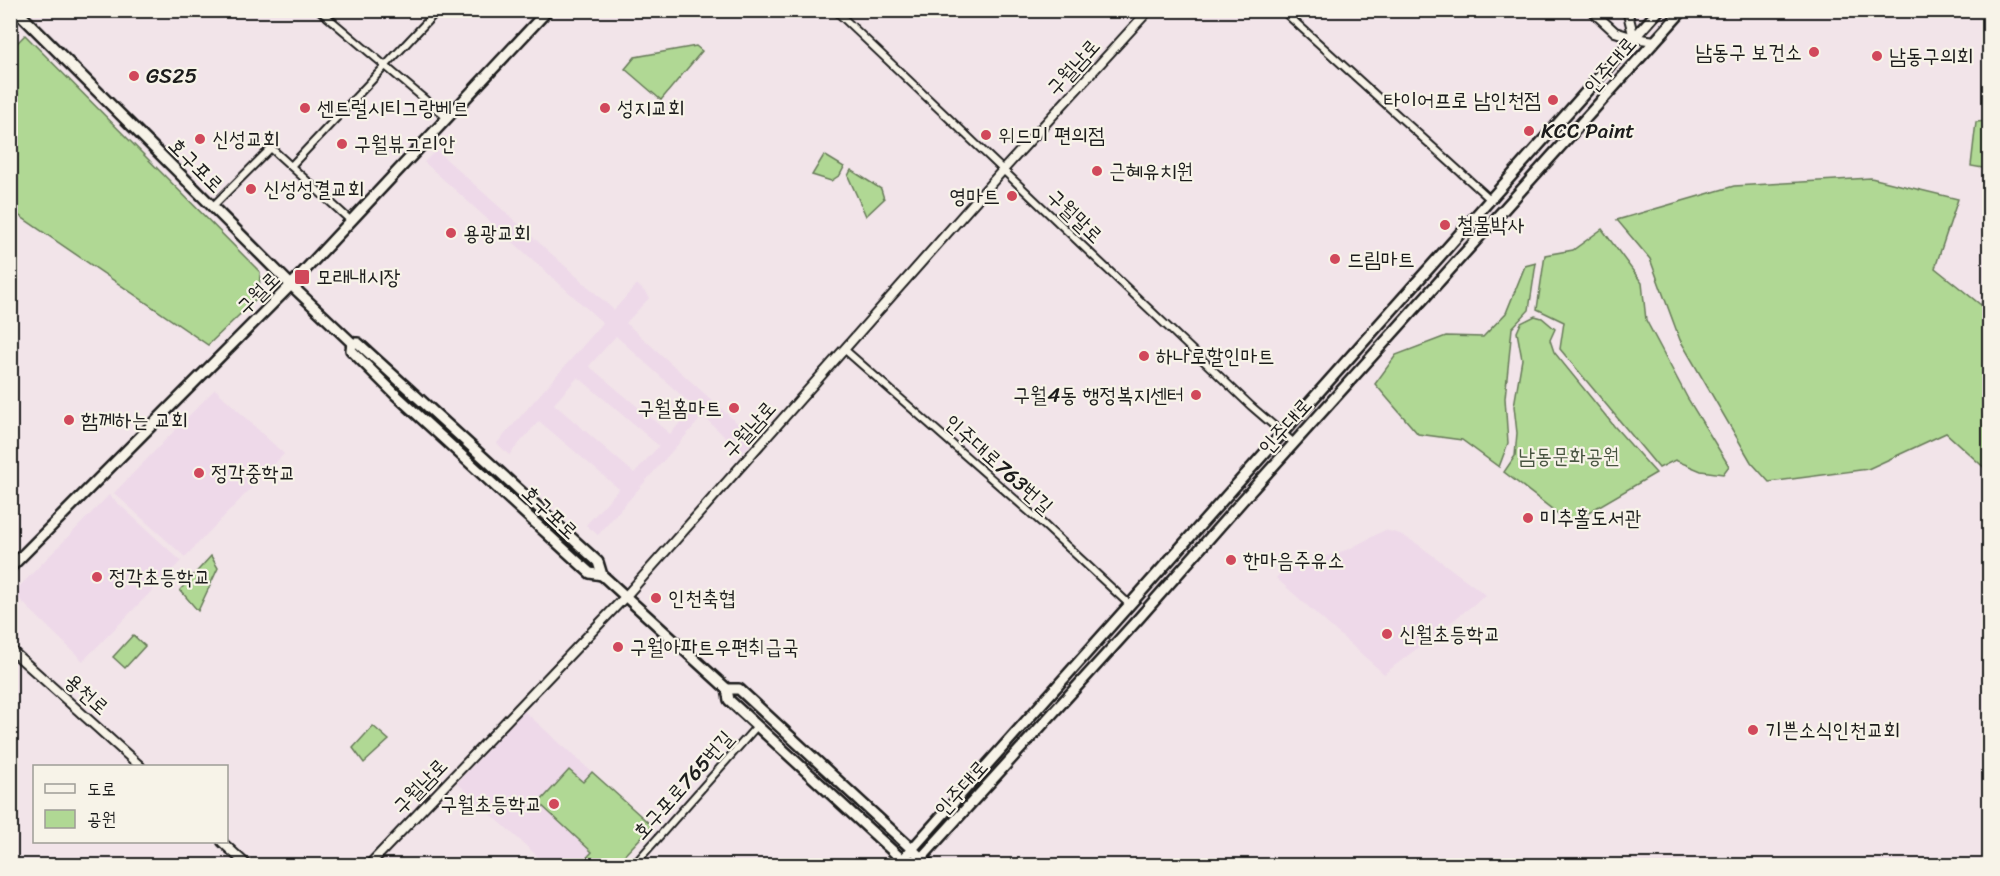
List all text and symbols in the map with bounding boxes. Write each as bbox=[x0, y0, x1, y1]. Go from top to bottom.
street label: 인주대로 bbox=[1573, 27, 1647, 103]
street label: 구월남로 bbox=[1036, 29, 1110, 105]
place label: 남동구 보건소 bbox=[1695, 33, 1802, 71]
place label: 남동구의회 bbox=[1889, 37, 1974, 75]
marker: 남동구 보건소 bbox=[1807, 45, 1821, 59]
marker: 남동구의회 bbox=[1870, 49, 1884, 63]
place label: GS25 bbox=[146, 57, 197, 95]
marker: GS25 bbox=[127, 69, 141, 83]
place label: 타이어프로 남인천점 bbox=[1383, 81, 1541, 119]
place label: 센트럴시티그랑베르 bbox=[317, 89, 469, 127]
place label: 성지교회 bbox=[617, 89, 685, 127]
marker: 타이어프로 남인천점 bbox=[1546, 93, 1560, 107]
marker: 센트럴시티그랑베르 bbox=[298, 101, 312, 115]
marker: 성지교회 bbox=[598, 101, 612, 115]
place label: KCC Paint bbox=[1541, 112, 1634, 150]
place label: 위드미 편의점 bbox=[998, 116, 1105, 154]
place label: 신성교회 bbox=[212, 120, 280, 158]
marker: KCC Paint bbox=[1522, 124, 1536, 138]
place label: 구월뷰그리안 bbox=[354, 125, 455, 163]
street label: 호구포로 bbox=[159, 128, 233, 202]
marker: 위드미 편의점 bbox=[979, 128, 993, 142]
marker: 신성교회 bbox=[193, 132, 207, 146]
marker: 구월뷰그리안 bbox=[335, 137, 349, 151]
place label: 근혜유치원 bbox=[1109, 152, 1194, 190]
marker: 근혜유치원 bbox=[1090, 164, 1104, 178]
place label: 신성성결교회 bbox=[263, 170, 364, 208]
place label: 영마트 bbox=[949, 177, 1000, 215]
street label: 구월말로 bbox=[1037, 179, 1113, 253]
marker: 신성성결교회 bbox=[244, 182, 258, 196]
marker: 영마트 bbox=[1005, 189, 1019, 203]
place label: 철물박사 bbox=[1457, 206, 1525, 244]
place label: 용광교회 bbox=[463, 214, 531, 252]
marker: 철물박사 bbox=[1438, 218, 1452, 232]
marker: 용광교회 bbox=[444, 226, 458, 240]
place label: 드림마트 bbox=[1347, 240, 1415, 278]
marker: 드림마트 bbox=[1328, 252, 1342, 266]
place label: 모래내시장 bbox=[316, 258, 401, 296]
street label: 구월로 bbox=[227, 262, 289, 324]
marker: 모래내시장 bbox=[293, 268, 311, 286]
place label: 하나로할인마트 bbox=[1156, 337, 1274, 375]
marker: 하나로할인마트 bbox=[1137, 349, 1151, 363]
place label: 구월4동 행정복지센터 bbox=[1013, 376, 1184, 414]
marker: 구월4동 행정복지센터 bbox=[1189, 388, 1203, 402]
street label: 인주대로 bbox=[1248, 388, 1322, 464]
place label: 구월홈마트 bbox=[638, 389, 722, 427]
street label: 구월남로 bbox=[712, 391, 786, 467]
place label: 함께하는 교회 bbox=[81, 401, 188, 439]
marker: 구월홈마트 bbox=[727, 401, 741, 415]
street label: 인주대로763번길 bbox=[935, 404, 1063, 524]
marker: 함께하는 교회 bbox=[62, 413, 76, 427]
park label: 남동문화공원 bbox=[1518, 437, 1620, 475]
place label: 정각중학교 bbox=[211, 454, 296, 492]
marker: 정각중학교 bbox=[192, 466, 206, 480]
street label: 호구포로 bbox=[512, 475, 588, 549]
place label: 미추홀도서관 bbox=[1540, 499, 1641, 537]
marker: 미추홀도서관 bbox=[1521, 511, 1535, 525]
place label: 한마음주유소 bbox=[1243, 541, 1344, 579]
marker: 한마음주유소 bbox=[1224, 553, 1238, 567]
place label: 정각초등학교 bbox=[109, 558, 210, 596]
marker: 정각초등학교 bbox=[90, 570, 104, 584]
place label: 인천축협 bbox=[668, 579, 736, 617]
marker: 인천축협 bbox=[649, 591, 663, 605]
place label: 신월초등학교 bbox=[1399, 615, 1500, 653]
marker: 신월초등학교 bbox=[1380, 627, 1394, 641]
place label: 구월아파트우편취급국 bbox=[630, 628, 799, 666]
marker: 구월아파트우편취급국 bbox=[611, 640, 625, 654]
street label: 용천로 bbox=[55, 663, 119, 725]
place label: 기쁜소식인천교회 bbox=[1765, 711, 1900, 749]
street label: 호구포로765번길 bbox=[623, 721, 743, 849]
marker: 기쁜소식인천교회 bbox=[1746, 723, 1760, 737]
street label: 구월남로 bbox=[383, 748, 457, 824]
street label: 인주대로 bbox=[924, 750, 998, 826]
legend bbox=[33, 765, 228, 843]
text: 도로 bbox=[87, 773, 116, 805]
place label: 구월초등학교 bbox=[441, 785, 542, 823]
marker: 구월초등학교 bbox=[547, 797, 561, 811]
text: 공원 bbox=[87, 803, 116, 835]

